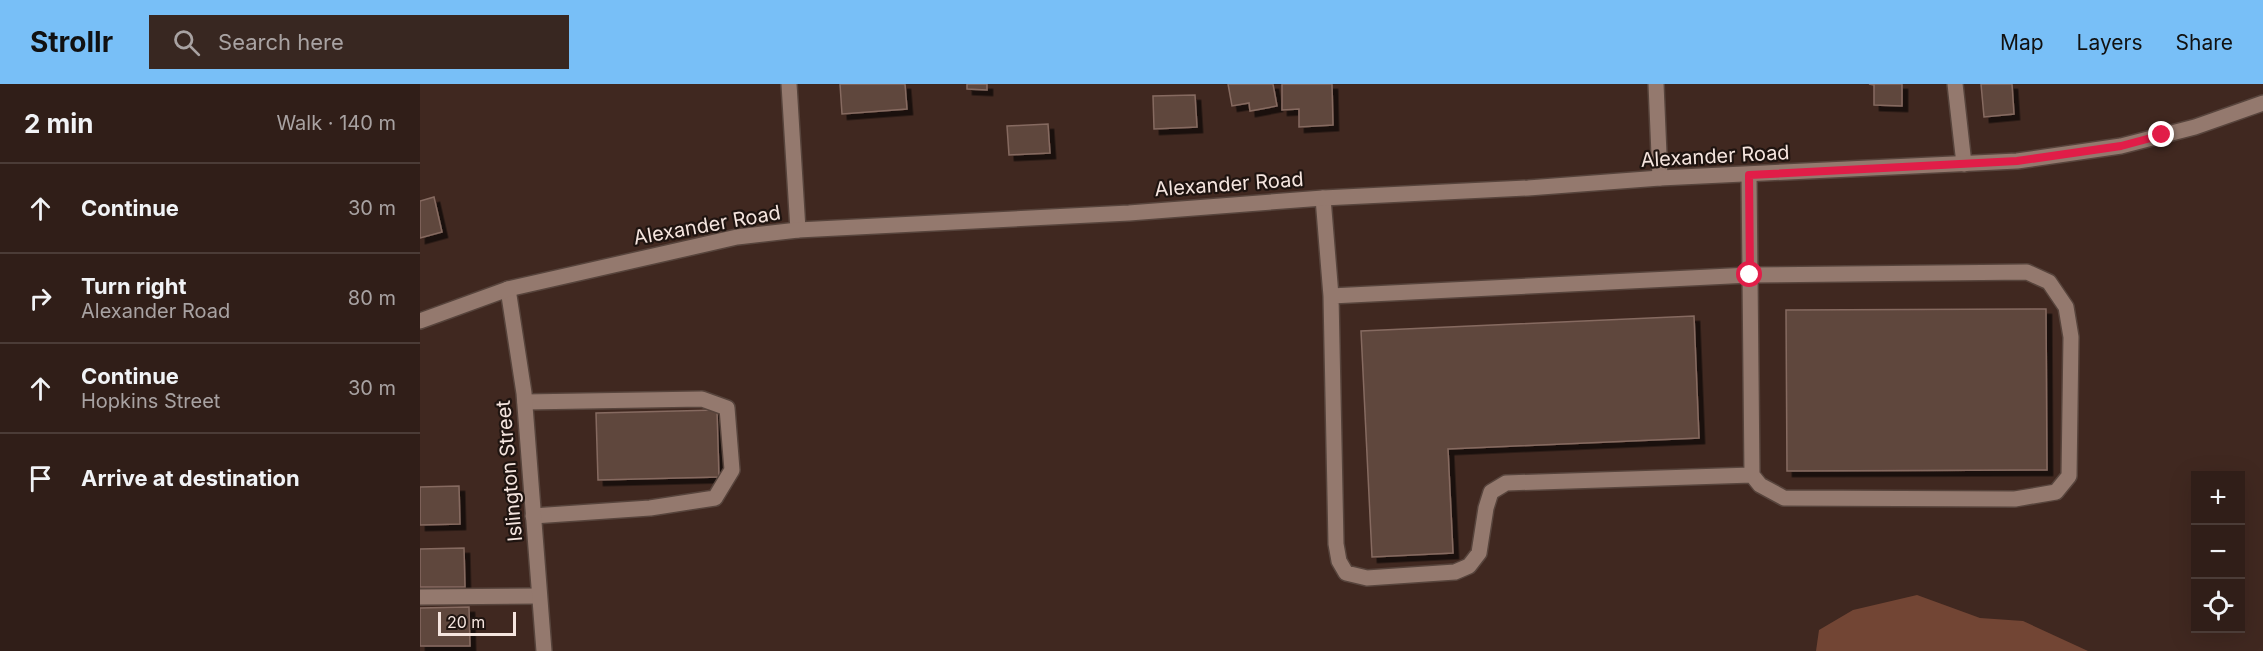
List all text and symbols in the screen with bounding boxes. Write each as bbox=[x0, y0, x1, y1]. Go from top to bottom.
search box bbox=[149, 15, 569, 69]
text: Strollr bbox=[30, 25, 113, 59]
icon: search bbox=[170, 26, 203, 59]
text: Search here bbox=[218, 29, 344, 55]
text: Map bbox=[2000, 30, 2044, 55]
text: Layers bbox=[2077, 30, 2143, 55]
text: Share bbox=[2176, 30, 2233, 55]
text: 2 min bbox=[24, 108, 94, 139]
text: Walk · 140 m bbox=[276, 111, 396, 135]
route end bbox=[2148, 121, 2174, 147]
street label: Alexander Road bbox=[1640, 140, 1790, 172]
street label: Alexander Road bbox=[1154, 167, 1304, 201]
icon: ahead bbox=[24, 192, 57, 225]
text: Continue bbox=[81, 195, 179, 221]
text: 30 m bbox=[348, 196, 396, 220]
street label: Alexander Road bbox=[631, 200, 783, 250]
route start bbox=[1736, 261, 1762, 287]
text: Turn right bbox=[81, 273, 187, 299]
icon: right bbox=[24, 282, 57, 315]
text: 80 m bbox=[348, 286, 396, 310]
text: Alexander Road bbox=[81, 299, 230, 323]
text: Continue bbox=[81, 363, 179, 389]
icon: ahead bbox=[24, 372, 57, 405]
text: 30 m bbox=[348, 376, 396, 400]
text: Hopkins Street bbox=[81, 389, 220, 413]
street label: Islington Street bbox=[491, 399, 527, 543]
icon: arrive bbox=[24, 462, 57, 495]
text: Arrive at destination bbox=[81, 465, 300, 491]
map controls bbox=[2191, 471, 2245, 633]
button: + bbox=[2191, 471, 2245, 525]
button: − bbox=[2191, 525, 2245, 579]
button: locate bbox=[2191, 579, 2245, 633]
scale bar bbox=[438, 609, 516, 636]
text: 20 m bbox=[447, 612, 485, 632]

